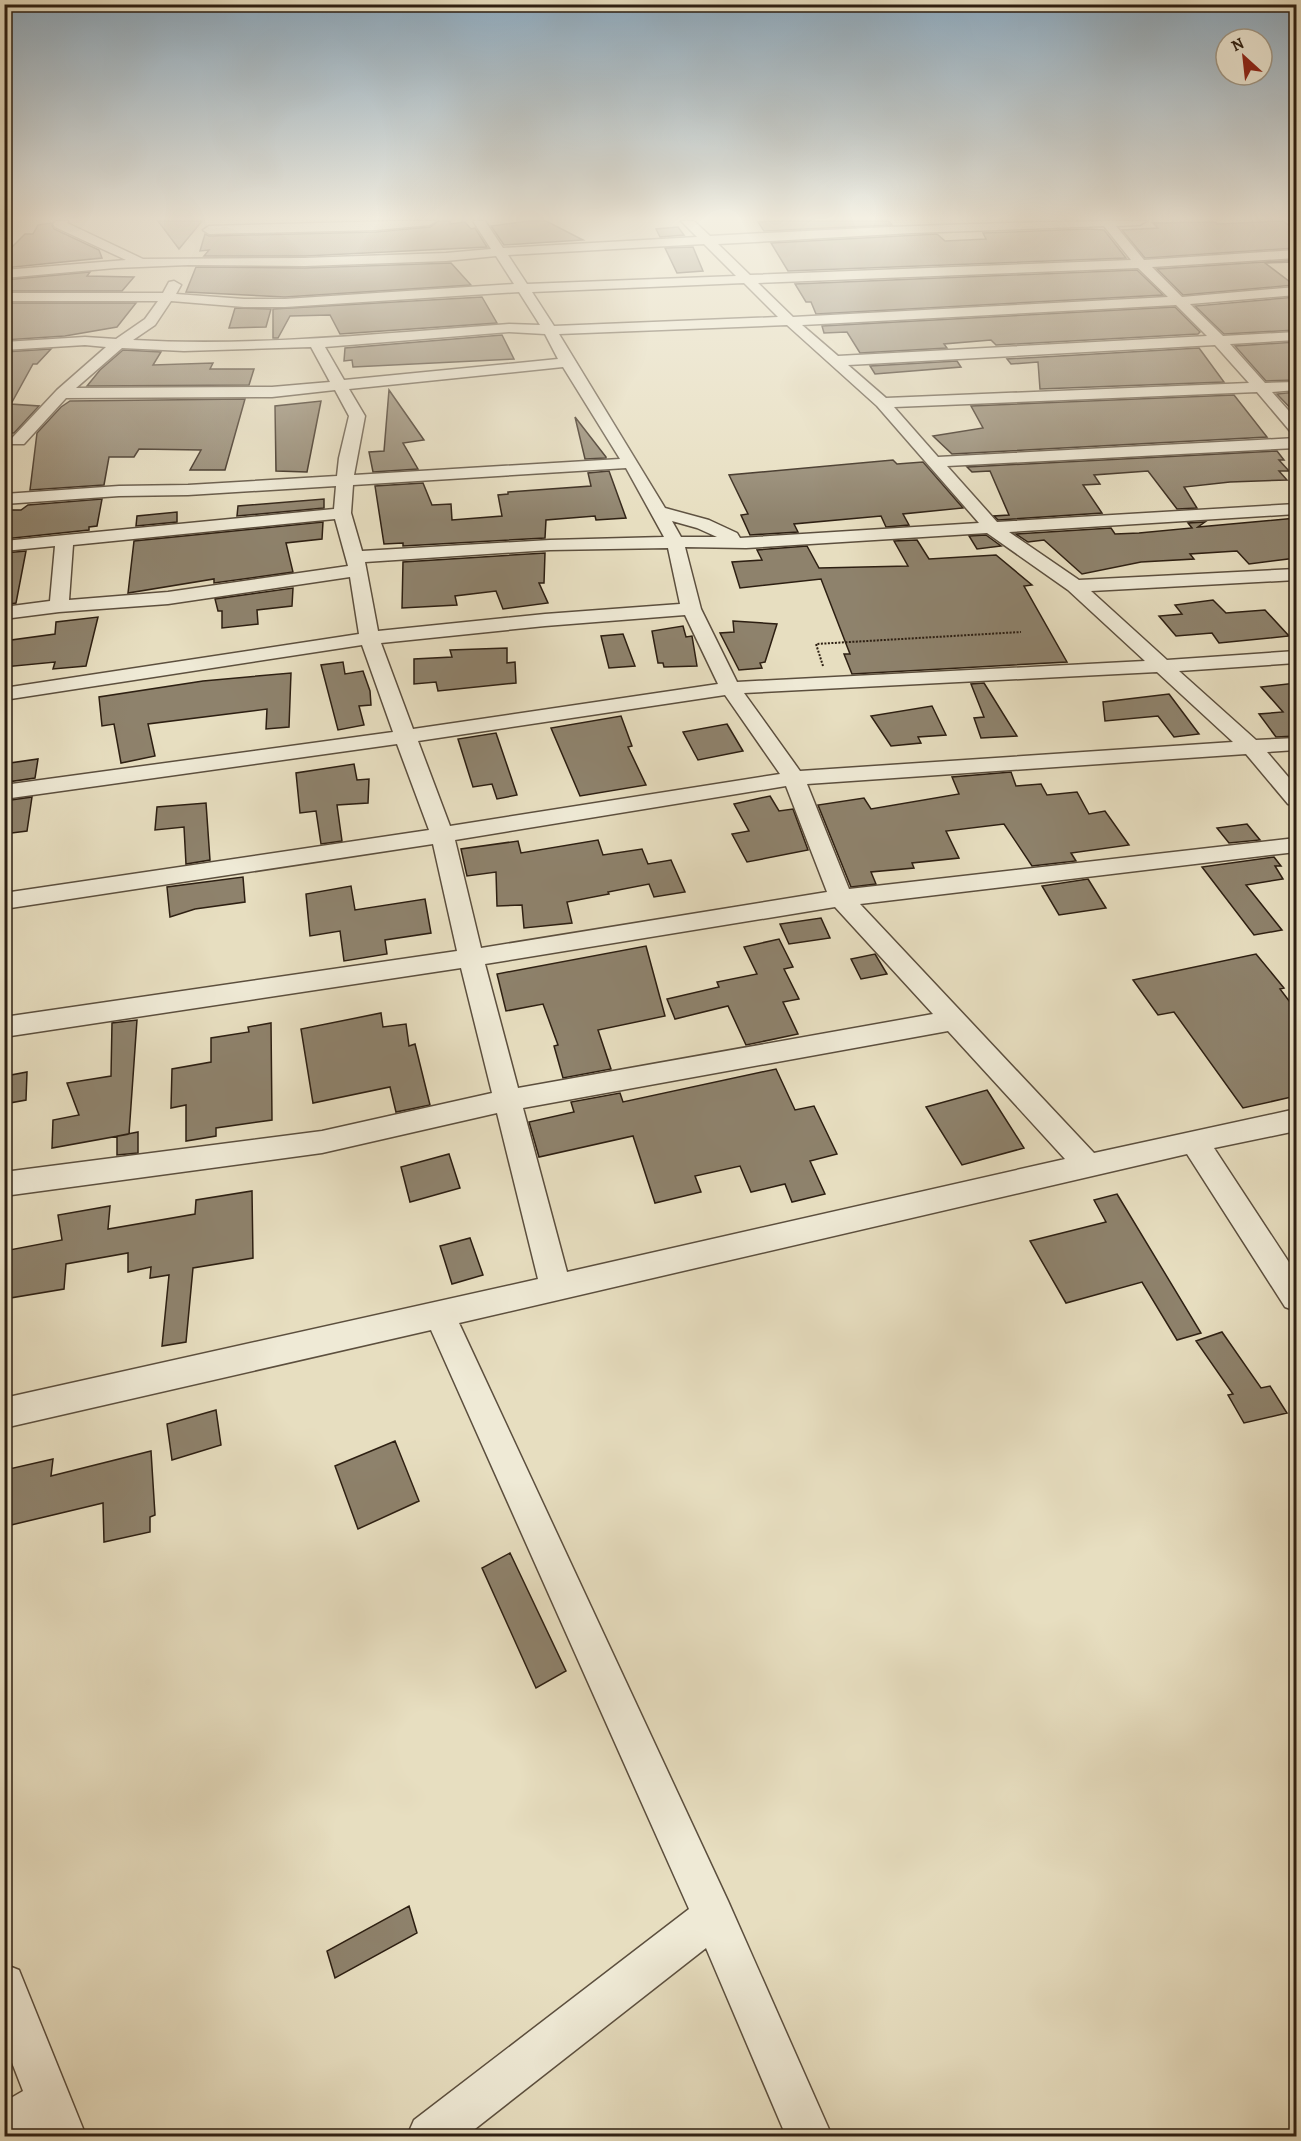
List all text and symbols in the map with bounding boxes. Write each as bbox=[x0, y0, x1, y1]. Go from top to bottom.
north arrow bbox=[1214, 27, 1274, 87]
text: N bbox=[1227, 32, 1248, 57]

